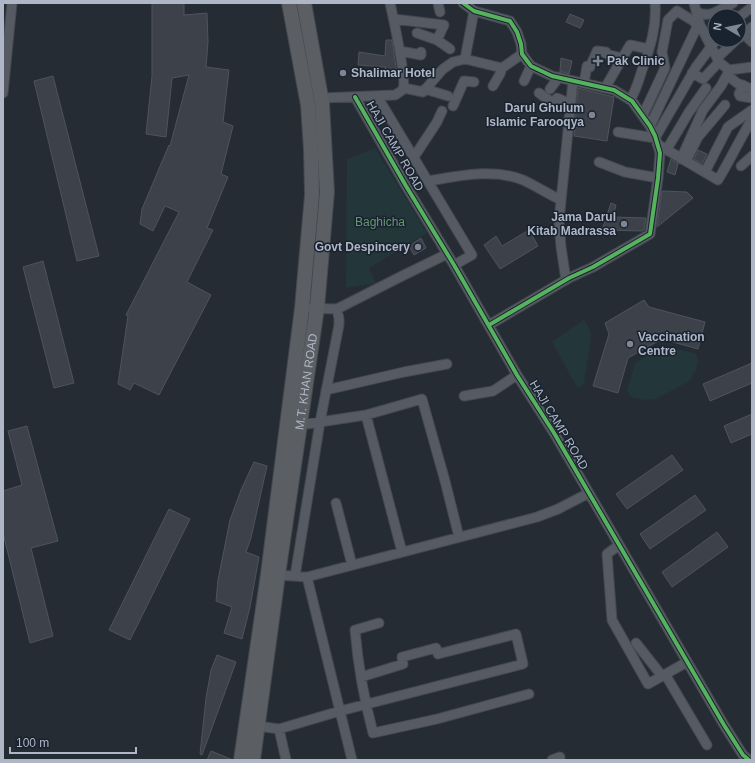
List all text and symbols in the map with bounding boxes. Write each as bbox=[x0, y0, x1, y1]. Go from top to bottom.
north arrow bbox=[707, 8, 747, 48]
text: N bbox=[711, 22, 724, 31]
place label: Pak Clinic bbox=[607, 54, 665, 68]
marker: Pak Clinic bbox=[592, 55, 604, 67]
place label: Shalimar Hotel bbox=[351, 66, 435, 80]
marker: Shalimar Hotel bbox=[338, 68, 348, 78]
street label: HAJI CAMP ROAD bbox=[363, 98, 427, 194]
place label: Darul Ghulum Islamic Farooqya bbox=[486, 101, 584, 129]
marker: Darul Ghulum Islamic Farooqya bbox=[587, 110, 597, 120]
place label: Jama Darul Kitab Madrassa bbox=[527, 210, 616, 238]
park label: Baghicha bbox=[355, 215, 405, 229]
marker: Jama Darul Kitab Madrassa bbox=[619, 219, 629, 229]
place label: Govt Despincery bbox=[315, 240, 410, 254]
marker: Govt Despincery bbox=[413, 242, 423, 252]
place label: Vaccination Centre bbox=[638, 330, 705, 358]
street label: M.T. KHAN ROAD bbox=[292, 332, 320, 431]
marker: Vaccination Centre bbox=[625, 339, 635, 349]
street label: HAJI CAMP ROAD bbox=[527, 378, 591, 473]
scale bar bbox=[10, 729, 136, 755]
text: 100 m bbox=[16, 736, 49, 750]

